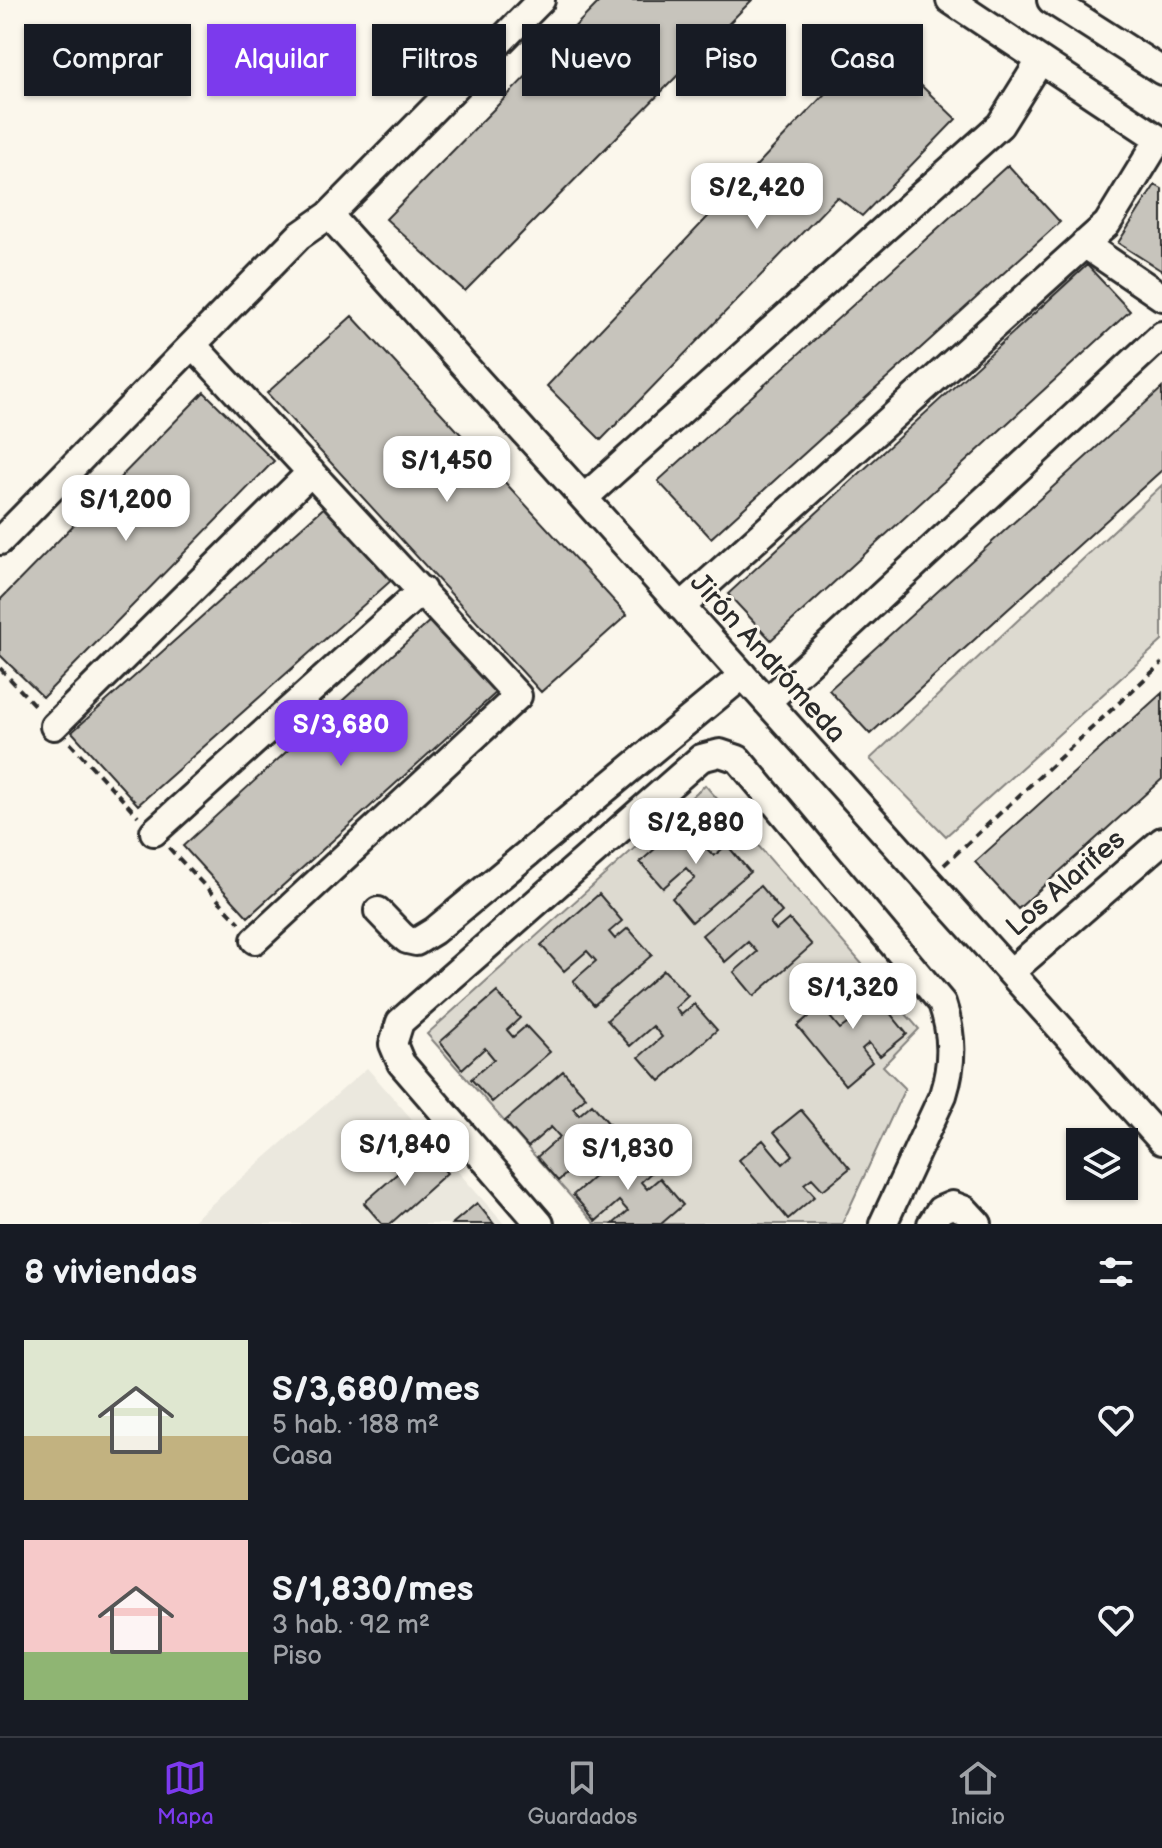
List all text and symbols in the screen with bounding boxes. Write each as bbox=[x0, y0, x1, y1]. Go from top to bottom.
chip: Comprar bbox=[24, 24, 191, 96]
chip: Alquilar bbox=[207, 24, 356, 96]
chip: Filtros bbox=[372, 24, 506, 96]
chip: Nuevo bbox=[522, 24, 660, 96]
chip: Piso bbox=[676, 24, 786, 96]
chip: Casa bbox=[802, 24, 923, 96]
pin: S/2,420 bbox=[683, 163, 831, 231]
text: S/2,420 bbox=[709, 173, 805, 204]
pin: S/1,450 bbox=[373, 436, 521, 504]
text: S/1,450 bbox=[401, 446, 493, 477]
pin: S/1,200 bbox=[52, 475, 200, 543]
text: S/1,200 bbox=[80, 485, 172, 516]
street label: Jirón Andrómeda bbox=[683, 566, 853, 750]
pin: S/3,680 bbox=[267, 700, 415, 768]
text: S/3,680 bbox=[293, 710, 389, 741]
pin: S/2,880 bbox=[622, 798, 770, 866]
text: S/2,880 bbox=[647, 808, 745, 839]
street label: Los Alarifes bbox=[1000, 823, 1132, 944]
pin: S/1,320 bbox=[779, 963, 927, 1031]
text: S/1,320 bbox=[807, 973, 899, 1004]
pin: S/1,840 bbox=[331, 1120, 479, 1188]
pin: S/1,830 bbox=[554, 1124, 702, 1192]
map controls bbox=[1066, 1128, 1138, 1200]
button: layers bbox=[1066, 1128, 1138, 1200]
text: S/1,840 bbox=[359, 1130, 451, 1161]
text: S/1,830 bbox=[582, 1134, 674, 1165]
icon: filters bbox=[1094, 1250, 1138, 1294]
text: 8 viviendas bbox=[24, 1252, 197, 1293]
text: S/3,680/mes bbox=[272, 1369, 480, 1410]
icon: home bbox=[88, 1372, 184, 1468]
icon: heart bbox=[1094, 1398, 1138, 1442]
text: 5 hab. · 188 m² bbox=[272, 1410, 439, 1441]
text: Casa bbox=[272, 1441, 333, 1472]
text: S/1,830/mes bbox=[272, 1569, 473, 1610]
icon: home bbox=[88, 1572, 184, 1668]
icon: heart bbox=[1094, 1598, 1138, 1642]
text: 3 hab. · 92 m² bbox=[272, 1610, 430, 1641]
text: Piso bbox=[272, 1641, 322, 1672]
tab: Mapa bbox=[157, 1756, 214, 1831]
tab: Guardados bbox=[528, 1756, 637, 1831]
tab: Inicio bbox=[951, 1756, 1005, 1831]

